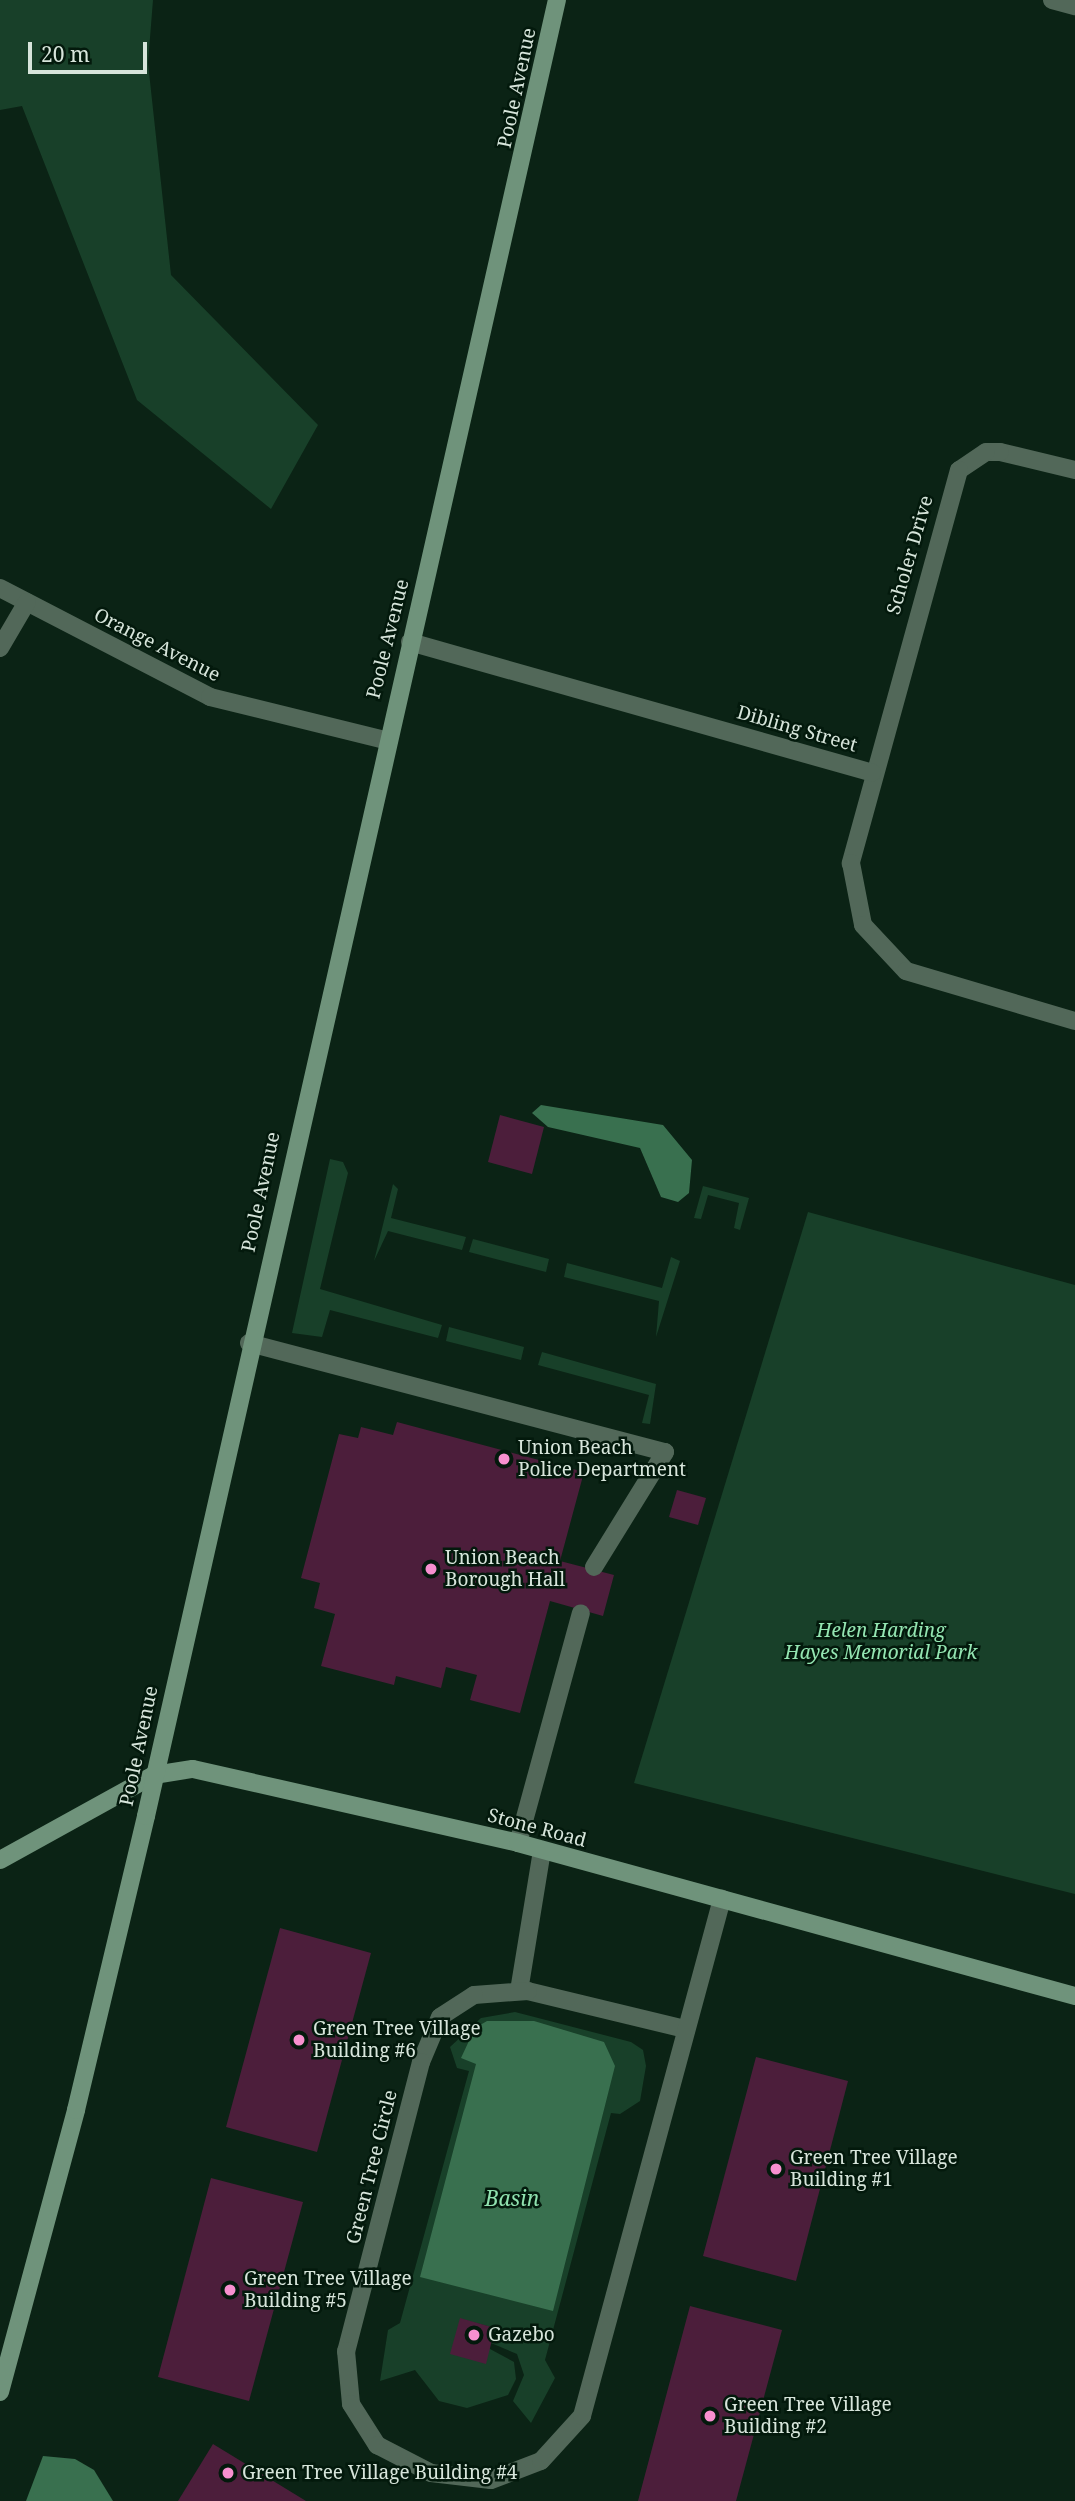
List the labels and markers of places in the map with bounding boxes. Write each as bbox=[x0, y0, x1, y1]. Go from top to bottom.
place label: Union Beach Police Department bbox=[518, 1437, 686, 1481]
marker: Union Beach Police Department bbox=[496, 1451, 512, 1467]
place label: Union Beach Borough Hall bbox=[445, 1547, 565, 1591]
marker: Union Beach Borough Hall bbox=[423, 1561, 439, 1577]
place label: Green Tree Village Building #6 bbox=[313, 2018, 481, 2062]
marker: Green Tree Village Building #6 bbox=[291, 2032, 307, 2048]
place label: Green Tree Village Building #1 bbox=[790, 2147, 958, 2191]
marker: Green Tree Village Building #1 bbox=[768, 2161, 784, 2177]
place label: Green Tree Village Building #5 bbox=[244, 2268, 412, 2312]
marker: Green Tree Village Building #5 bbox=[222, 2282, 238, 2298]
place label: Gazebo bbox=[488, 2324, 555, 2346]
marker: Gazebo bbox=[466, 2327, 482, 2343]
place label: Green Tree Village Building #2 bbox=[724, 2394, 892, 2438]
marker: Green Tree Village Building #2 bbox=[702, 2408, 718, 2424]
place label: Green Tree Village Building #4 bbox=[242, 2462, 517, 2484]
marker: Green Tree Village Building #4 bbox=[220, 2465, 236, 2481]

